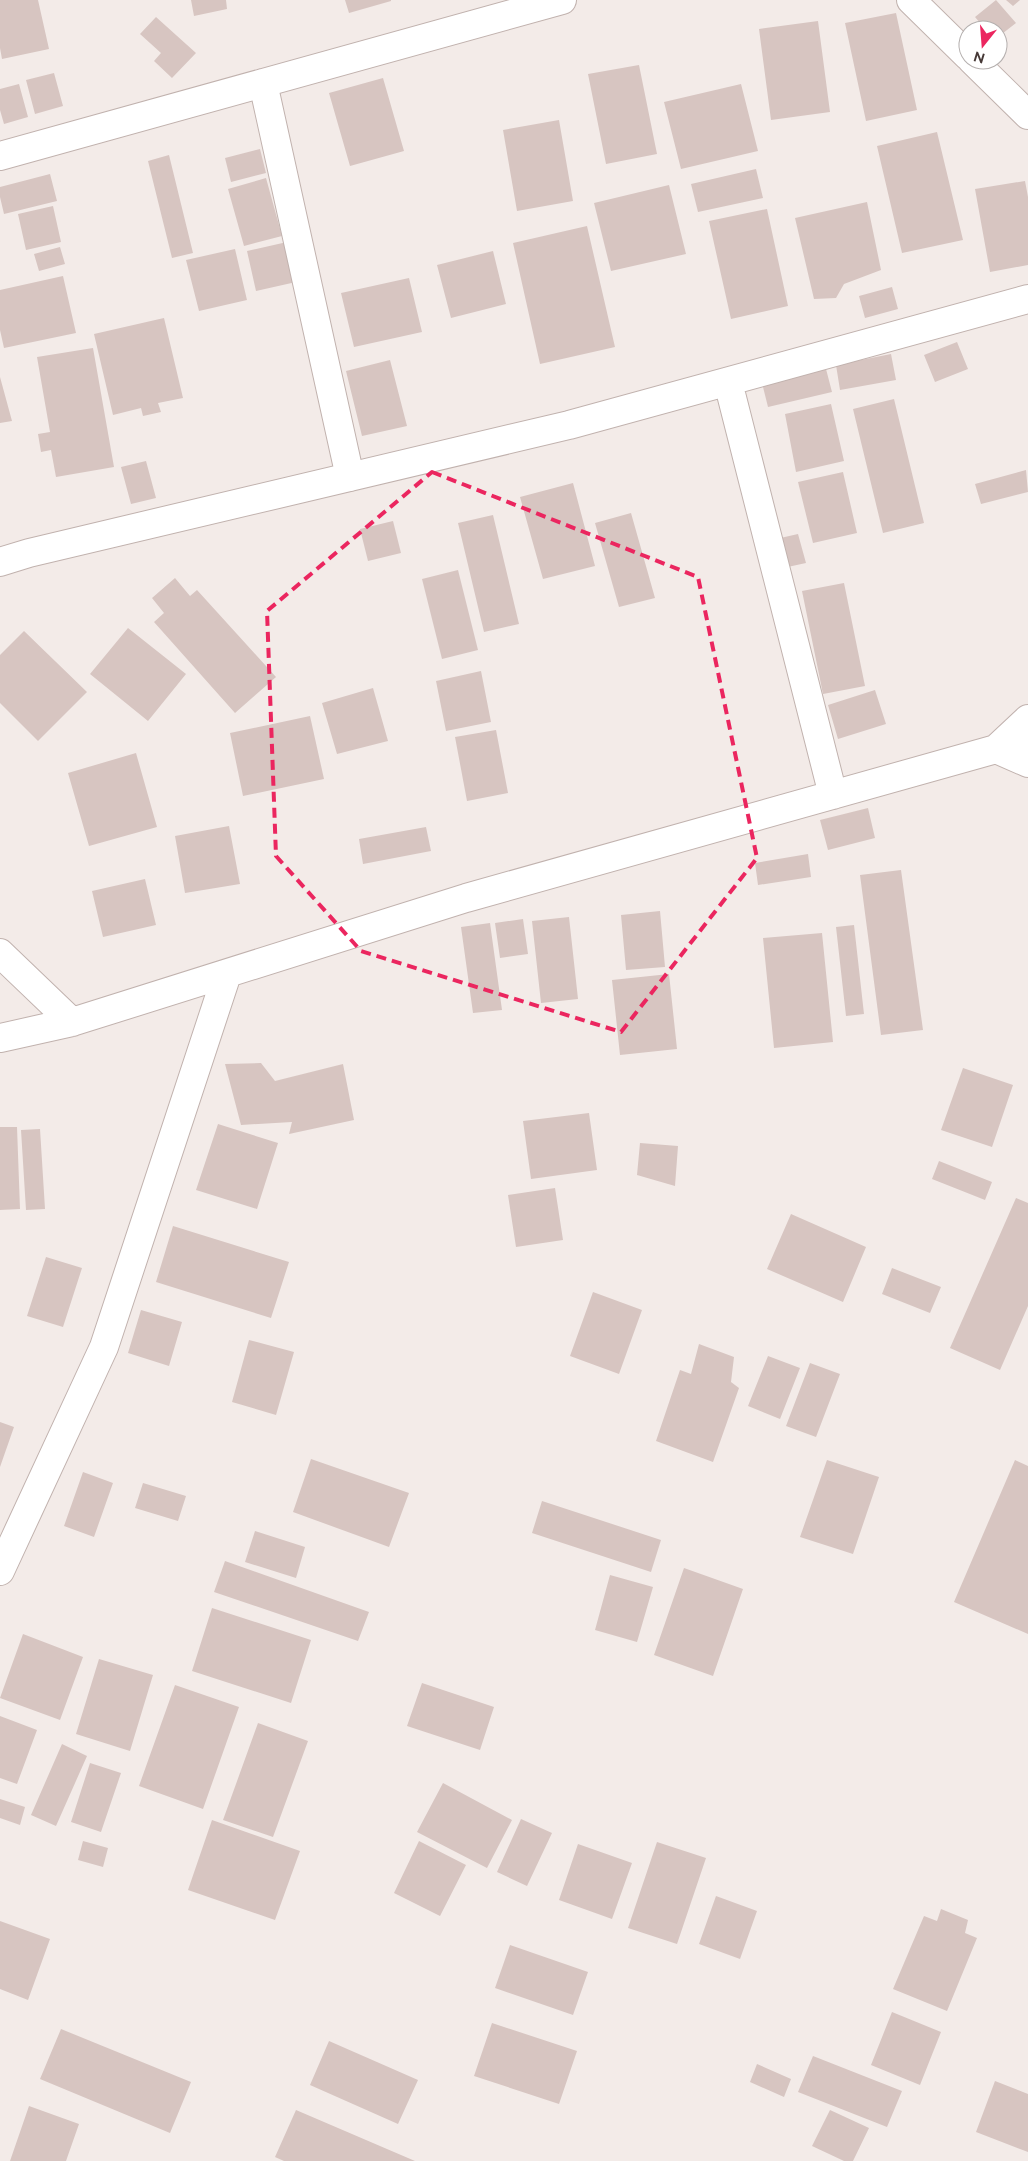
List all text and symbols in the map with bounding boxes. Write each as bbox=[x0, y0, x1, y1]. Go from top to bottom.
north arrow bbox=[958, 20, 1008, 70]
text: N bbox=[972, 48, 987, 67]

